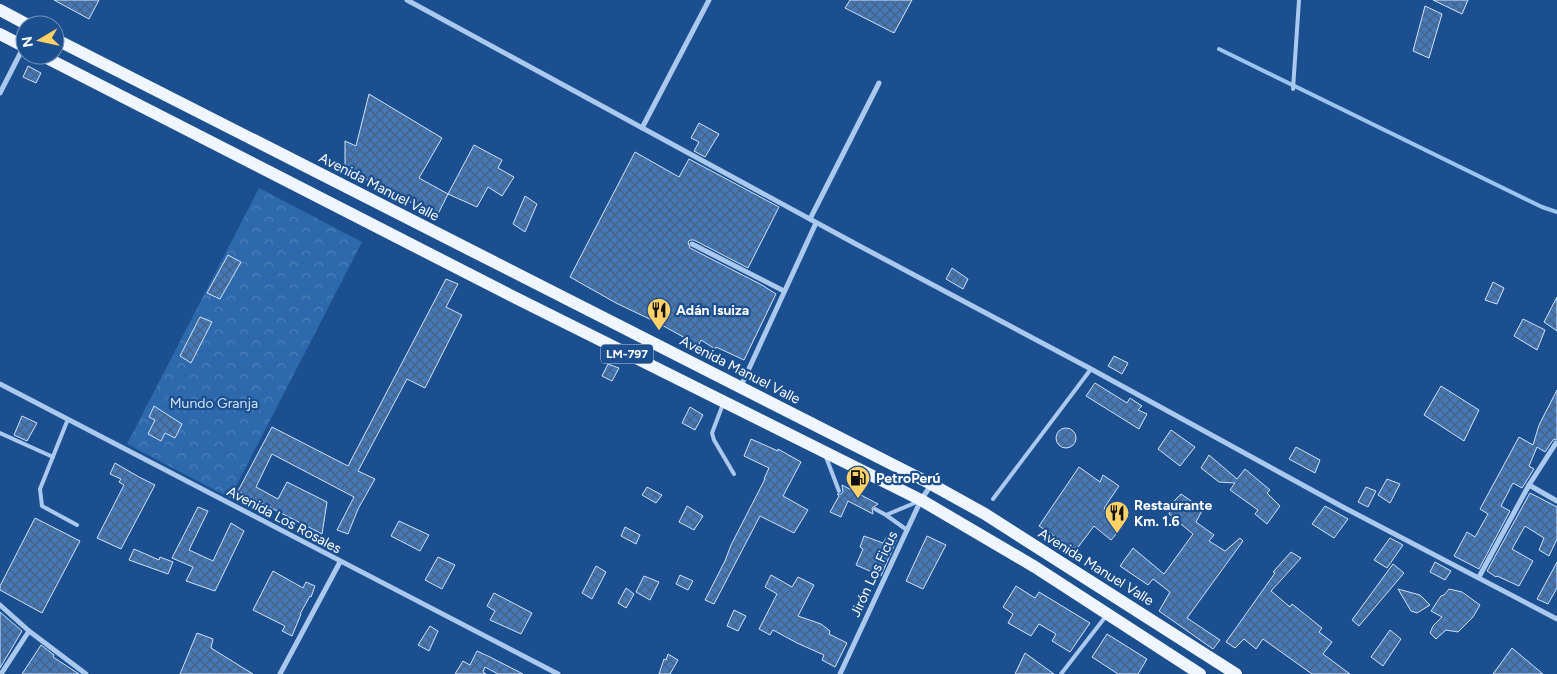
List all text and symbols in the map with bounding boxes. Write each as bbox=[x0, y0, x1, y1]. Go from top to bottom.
north arrow bbox=[15, 15, 65, 65]
text: N bbox=[18, 35, 37, 49]
street label: Avenida Manuel Valle bbox=[316, 149, 442, 225]
restaurant icon: Adán Isuiza bbox=[646, 297, 672, 331]
place label: Adán Isuiza bbox=[676, 302, 749, 319]
street label: Avenida Manuel Valle bbox=[677, 332, 803, 408]
road number: LM-797 bbox=[601, 344, 653, 364]
park label: Mundo Granja bbox=[170, 395, 258, 412]
fuel station icon: PetroPerú bbox=[845, 465, 871, 499]
place label: PetroPerú bbox=[876, 470, 940, 487]
street label: Avenida Los Rosales bbox=[224, 483, 344, 557]
place label: Restaurante Km. 1.6 bbox=[1134, 497, 1212, 530]
restaurant icon: Restaurante Km. 1.6 bbox=[1104, 500, 1130, 534]
street label: Avenida Manuel Valle bbox=[1035, 525, 1157, 610]
street label: Jirón Los Ficus bbox=[847, 528, 901, 620]

